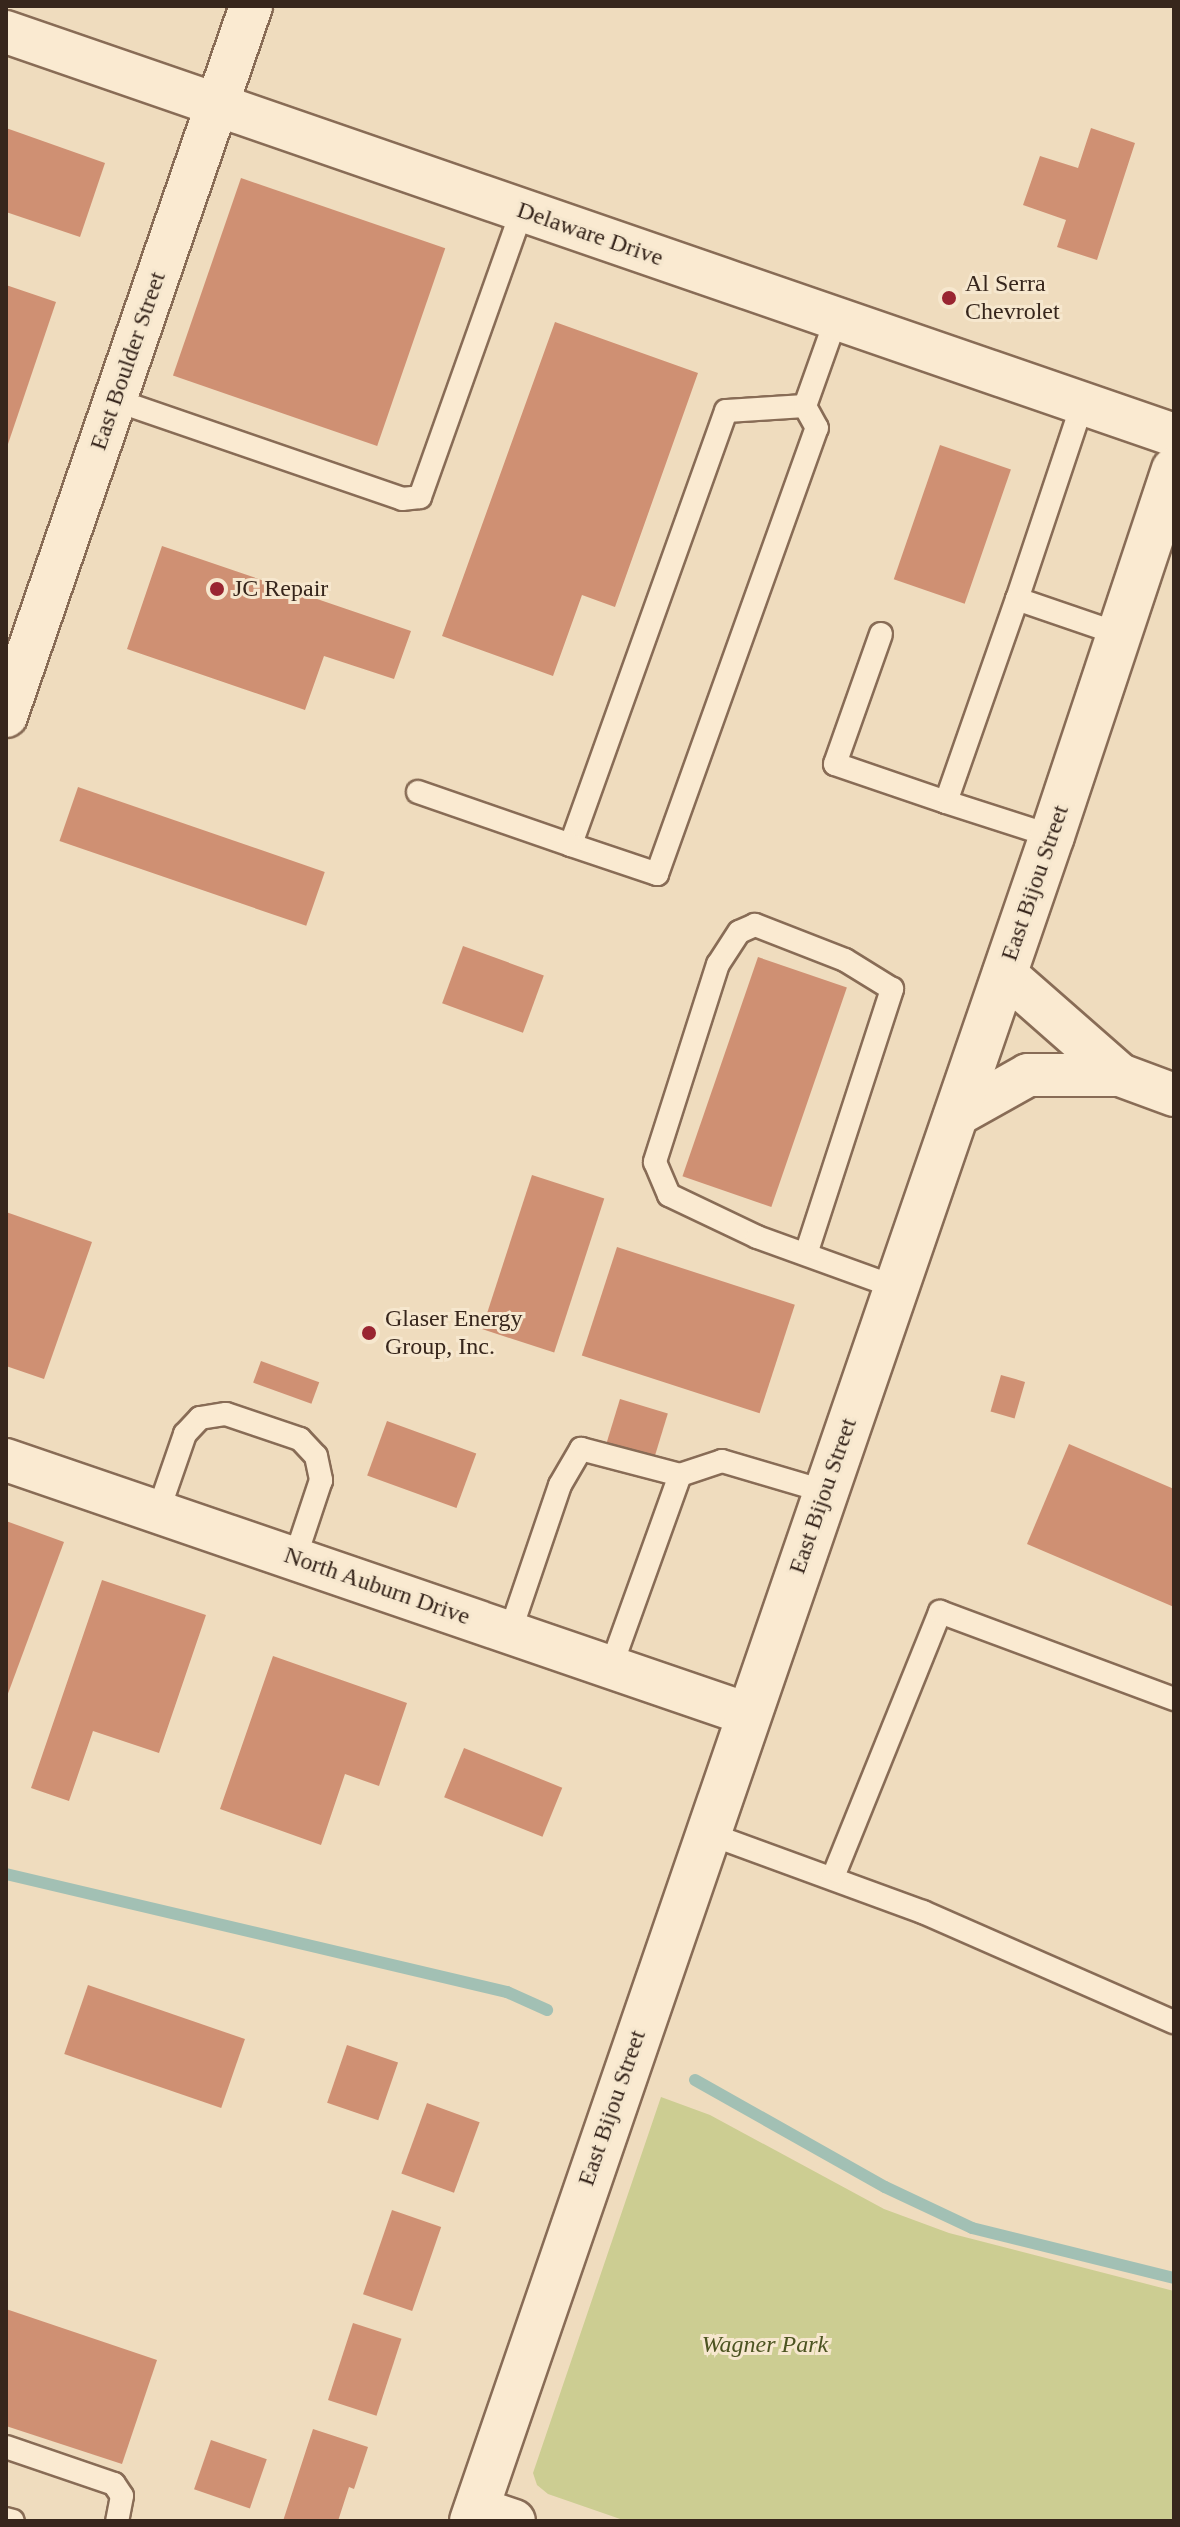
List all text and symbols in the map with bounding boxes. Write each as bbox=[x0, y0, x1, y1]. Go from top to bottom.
street label: Delaware Drive bbox=[513, 196, 667, 272]
street label: East Boulder Street bbox=[84, 268, 172, 454]
place label: Al Serra Chevrolet bbox=[965, 270, 1060, 326]
marker: Al Serra Chevrolet bbox=[940, 289, 958, 307]
place label: JC Repair bbox=[233, 575, 328, 603]
marker: JC Repair bbox=[208, 580, 226, 598]
street label: East Bijou Street bbox=[995, 801, 1075, 965]
place label: Glaser Energy Group, Inc. bbox=[385, 1305, 523, 1361]
marker: Glaser Energy Group, Inc. bbox=[360, 1324, 378, 1342]
street label: East Bijou Street bbox=[783, 1414, 863, 1578]
street label: North Auburn Drive bbox=[280, 1540, 474, 1632]
street label: East Bijou Street bbox=[572, 2026, 652, 2190]
park label: Wagner Park bbox=[702, 2331, 828, 2359]

